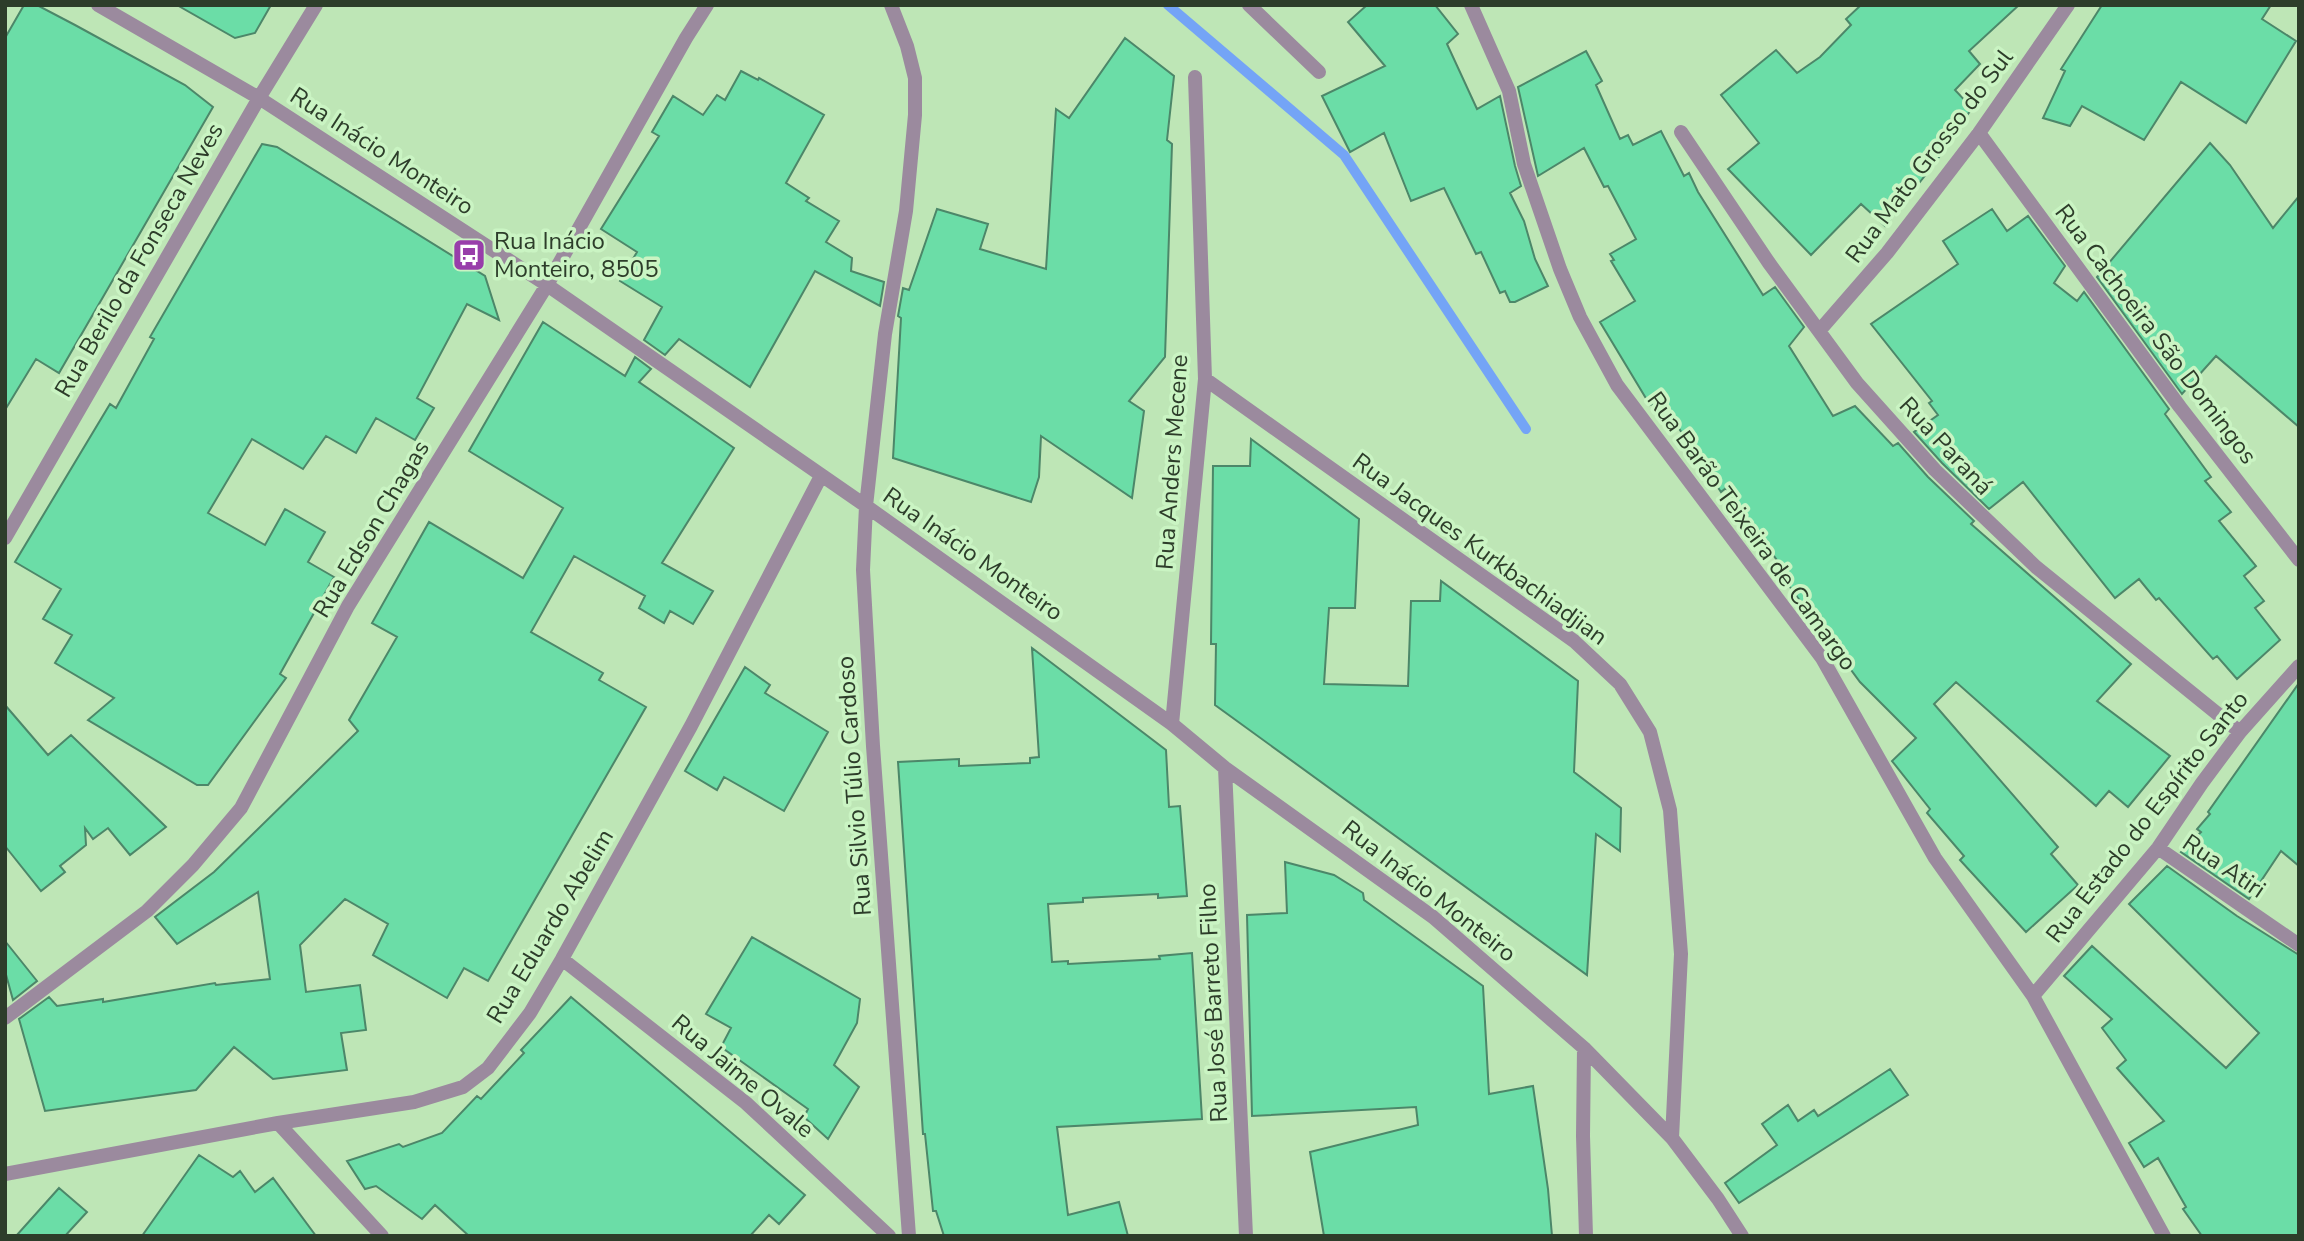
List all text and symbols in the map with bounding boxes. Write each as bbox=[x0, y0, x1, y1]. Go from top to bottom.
street label: Rua Mato Grosso do Sul bbox=[1838, 43, 2020, 269]
street label: Rua Inácio Monteiro bbox=[284, 80, 480, 222]
street label: Rua Berilo da Fonseca Neves bbox=[47, 117, 231, 403]
street label: Rua Cachoeira São Domingos bbox=[2048, 198, 2264, 470]
place label: Rua Inácio Monteiro, 8505 bbox=[494, 225, 659, 285]
bus stop icon: Rua Inácio Monteiro, 8505 bbox=[450, 236, 488, 274]
street label: Rua Anders Mecene bbox=[1149, 353, 1195, 571]
street label: Rua Barão Teixeira de Camargo bbox=[1640, 385, 1864, 677]
street label: Rua Paraná bbox=[1892, 390, 2000, 502]
street label: Rua Edson Chagas bbox=[305, 434, 437, 624]
street label: Rua Jacques Kurkbachiadjian bbox=[1346, 446, 1614, 652]
street label: Rua Inácio Monteiro bbox=[877, 480, 1069, 628]
street label: Rua Silvio Túlio Cardoso bbox=[829, 655, 879, 917]
street label: Rua Estado do Espírito Santo bbox=[2039, 684, 2255, 950]
street label: Rua Inácio Monteiro bbox=[1335, 813, 1523, 969]
street label: Rua Eduardo Abelim bbox=[479, 823, 621, 1029]
street label: Rua Atiri bbox=[2176, 827, 2272, 905]
street label: Rua José Barreto Filho bbox=[1191, 883, 1235, 1123]
street label: Rua Jaime Ovale bbox=[665, 1007, 821, 1145]

